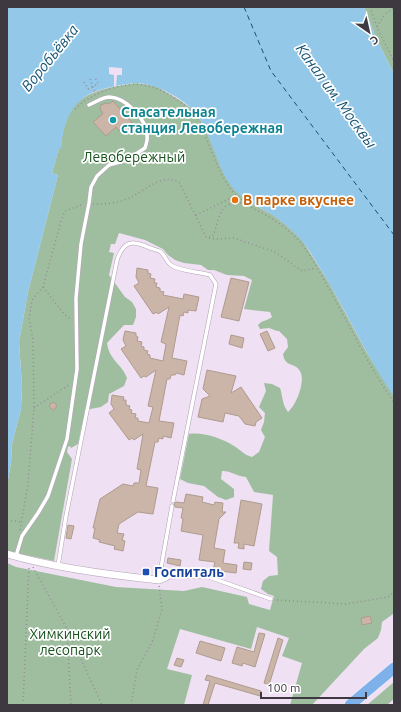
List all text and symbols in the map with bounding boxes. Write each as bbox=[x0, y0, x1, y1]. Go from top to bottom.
north arrow bbox=[349, 12, 389, 52]
water label: Воробьёвка bbox=[18, 21, 82, 94]
text: С bbox=[368, 33, 381, 47]
water label: Канал им. Москвы bbox=[293, 40, 380, 151]
place label: Спасательная станция Левобережная bbox=[121, 104, 283, 136]
marker: Спасательная станция Левобережная bbox=[108, 115, 118, 125]
park label: Левобережный bbox=[83, 149, 185, 165]
place label: В парке вкуснее bbox=[243, 192, 354, 208]
marker: В парке вкуснее bbox=[230, 195, 240, 205]
place label: Госпиталь bbox=[154, 564, 224, 580]
marker: Госпиталь bbox=[141, 567, 151, 577]
park label: Химкинский лесопарк bbox=[29, 626, 111, 658]
scale bar bbox=[261, 674, 366, 700]
text: 100 m bbox=[267, 681, 300, 694]

